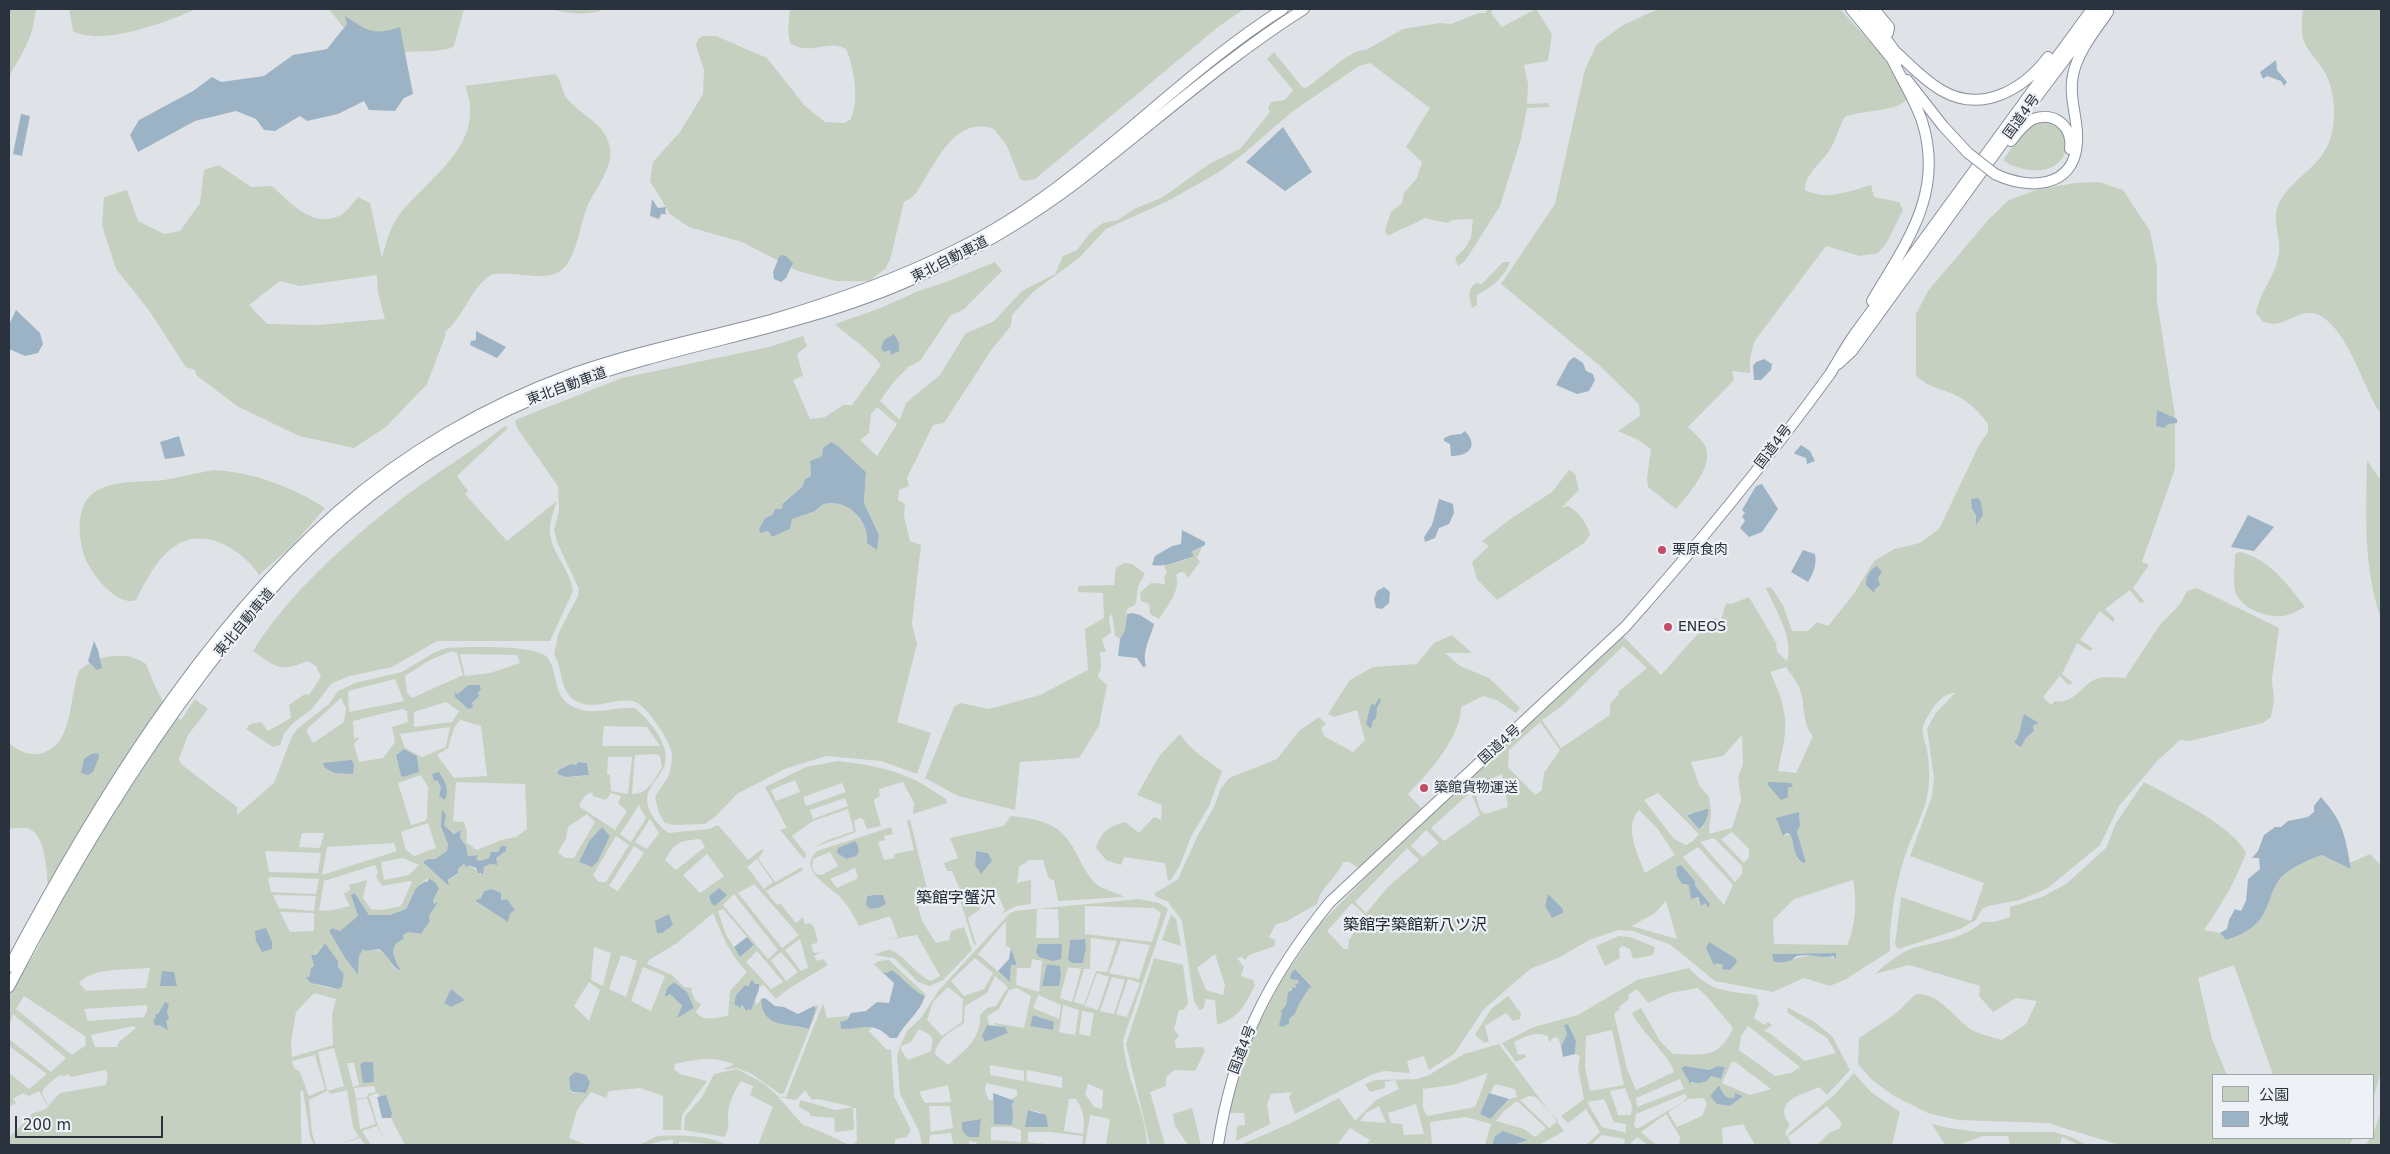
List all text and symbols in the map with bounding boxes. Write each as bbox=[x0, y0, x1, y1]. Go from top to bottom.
street label: 国道4号 bbox=[2000, 91, 2044, 143]
street label: 東北自動車道 bbox=[909, 233, 991, 287]
street label: 東北自動車道 bbox=[525, 365, 609, 409]
street label: 国道4号 bbox=[1752, 422, 1796, 472]
place label: 栗原食肉 bbox=[1672, 542, 1728, 558]
marker: 栗原食肉 bbox=[1656, 544, 1668, 556]
street label: 東北自動車道 bbox=[212, 585, 278, 661]
place label: ENEOS bbox=[1678, 619, 1726, 635]
marker: ENEOS bbox=[1662, 621, 1674, 633]
street label: 国道4号 bbox=[1475, 722, 1525, 768]
place label: 築館貨物運送 bbox=[1434, 780, 1518, 796]
marker: 築館貨物運送 bbox=[1418, 782, 1430, 794]
district label: 築館字蟹沢 bbox=[916, 889, 996, 909]
district label: 築館字築館新八ツ沢 bbox=[1343, 916, 1487, 936]
street label: 国道4号 bbox=[1226, 1023, 1260, 1077]
legend bbox=[2212, 1074, 2375, 1139]
text: 公園 bbox=[2259, 1086, 2289, 1104]
scale bar bbox=[18, 1106, 165, 1138]
text: 水域 bbox=[2259, 1111, 2289, 1129]
text: 200 m bbox=[23, 1116, 71, 1134]

